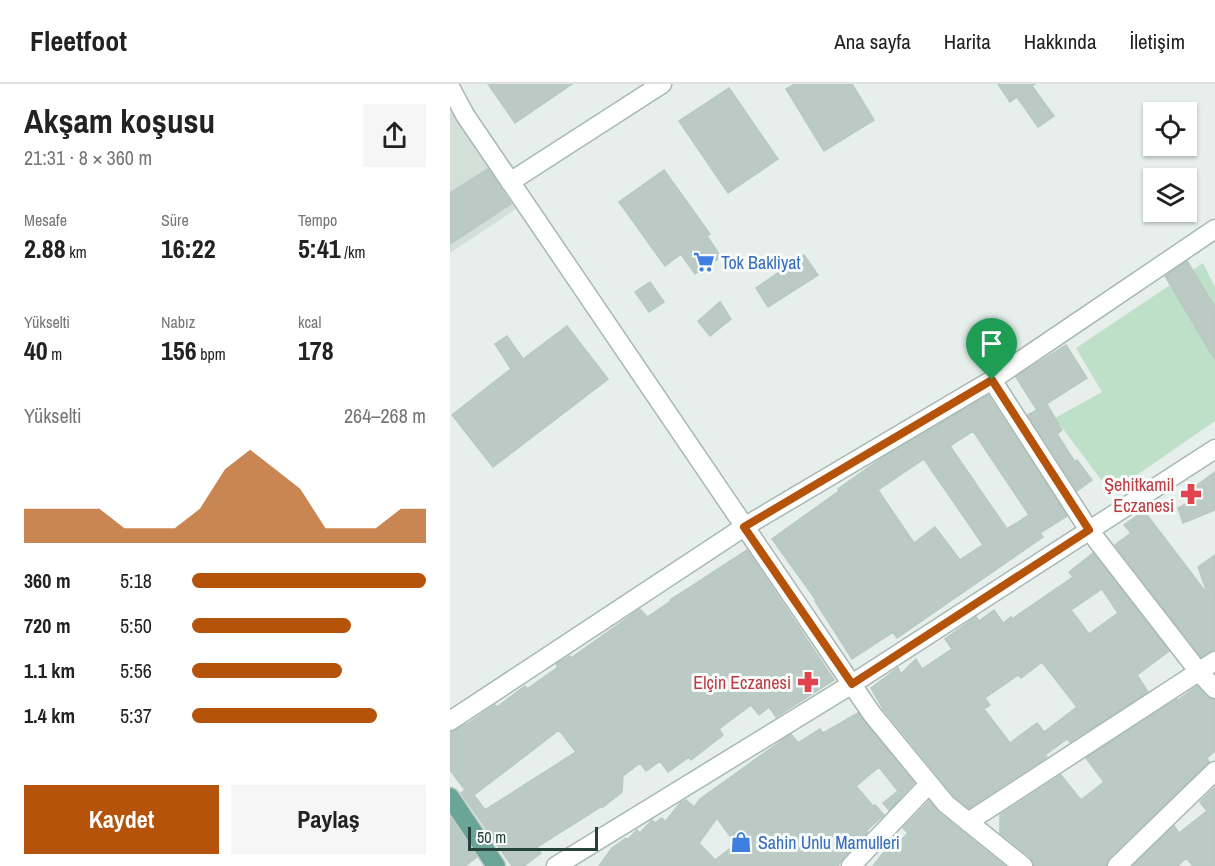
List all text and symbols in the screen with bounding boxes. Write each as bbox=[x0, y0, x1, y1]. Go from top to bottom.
text: Fleetfoot bbox=[30, 22, 127, 60]
text: Ana sayfa bbox=[834, 27, 911, 56]
text: Harita bbox=[944, 27, 991, 56]
text: Hakkında bbox=[1024, 27, 1096, 56]
text: İletişim bbox=[1129, 27, 1185, 56]
text: Akşam koşusu bbox=[24, 99, 215, 143]
map controls bbox=[1143, 102, 1197, 222]
button: locate bbox=[1143, 102, 1197, 156]
button: share bbox=[363, 104, 426, 167]
text: 21:31 · 8 × 360 m bbox=[24, 144, 152, 171]
button: layers bbox=[1143, 168, 1197, 222]
text: Mesafe bbox=[24, 209, 67, 231]
text: Süre bbox=[161, 209, 189, 231]
text: Tempo bbox=[298, 209, 337, 231]
text: 2.88 bbox=[24, 231, 66, 266]
text: 16:22 bbox=[161, 231, 216, 266]
text: 5:41 bbox=[298, 231, 341, 266]
text: km bbox=[66, 241, 87, 263]
text: /km bbox=[341, 241, 365, 263]
supermarket icon: Tok Bakliyat bbox=[692, 250, 716, 274]
place label: Tok Bakliyat bbox=[721, 250, 801, 275]
text: Yükselti bbox=[24, 311, 70, 333]
text: Nabız bbox=[161, 311, 195, 333]
text: kcal bbox=[298, 311, 321, 333]
pin bbox=[966, 318, 1017, 380]
icon: arrive bbox=[975, 327, 1008, 360]
text: 40 bbox=[24, 333, 48, 368]
text: 156 bbox=[161, 333, 197, 368]
text: 178 bbox=[298, 333, 334, 368]
text: m bbox=[48, 343, 62, 365]
text: bpm bbox=[197, 343, 226, 365]
text: Yükselti bbox=[24, 402, 81, 429]
text: 264–268 m bbox=[344, 402, 426, 429]
place label: Şehitkamil Eczanesi bbox=[1104, 472, 1174, 518]
pharmacy icon: Şehitkamil Eczanesi bbox=[1179, 482, 1203, 506]
text: 360 m bbox=[24, 567, 71, 594]
text: 5:18 bbox=[120, 567, 152, 594]
text: 720 m bbox=[24, 612, 71, 639]
text: 5:50 bbox=[120, 612, 152, 639]
text: 1.1 km bbox=[24, 657, 75, 684]
text: 5:56 bbox=[120, 657, 152, 684]
place label: Elçin Eczanesi bbox=[693, 670, 791, 695]
pharmacy icon: Elçin Eczanesi bbox=[796, 670, 820, 694]
text: 1.4 km bbox=[24, 702, 75, 729]
text: 5:37 bbox=[120, 702, 152, 729]
button: Kaydet bbox=[24, 785, 219, 854]
button: Paylaş bbox=[231, 785, 426, 854]
scale bar bbox=[468, 824, 598, 852]
text: 50 m bbox=[477, 826, 506, 848]
shop icon: Sahin Unlu Mamulleri bbox=[729, 830, 753, 854]
place label: Sahin Unlu Mamulleri bbox=[758, 830, 900, 855]

